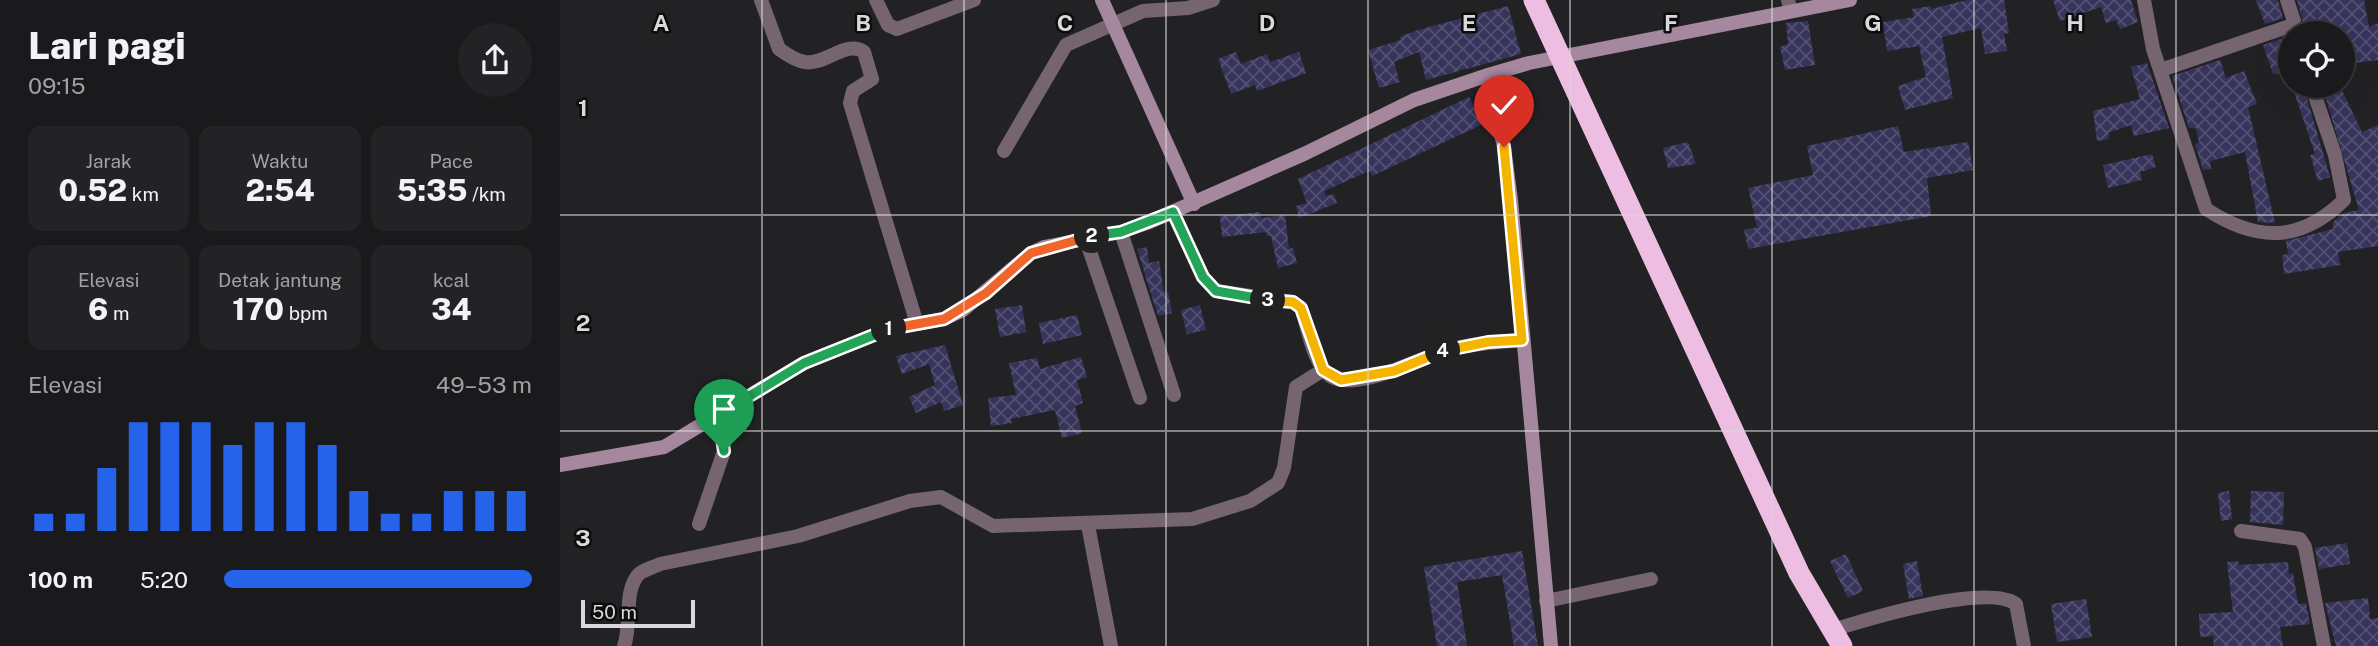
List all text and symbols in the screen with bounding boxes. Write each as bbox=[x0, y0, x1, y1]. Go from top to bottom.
text: A bbox=[653, 9, 670, 36]
text: B bbox=[855, 9, 871, 36]
text: C bbox=[1057, 9, 1073, 36]
text: D bbox=[1259, 9, 1275, 36]
text: E bbox=[1462, 9, 1476, 36]
text: F bbox=[1664, 9, 1678, 36]
text: G bbox=[1864, 9, 1882, 36]
text: H bbox=[2066, 9, 2084, 36]
map controls bbox=[2278, 21, 2355, 98]
button: locate bbox=[2278, 21, 2355, 98]
text: Lari pagi bbox=[28, 23, 186, 68]
button: share bbox=[458, 23, 532, 97]
text: 09:15 bbox=[28, 72, 86, 99]
pin bbox=[1474, 75, 1534, 147]
icon: check bbox=[1485, 86, 1523, 124]
text: 1 bbox=[578, 94, 588, 121]
text: Jarak bbox=[86, 150, 132, 172]
text: Waktu bbox=[252, 150, 308, 172]
text: Pace bbox=[430, 150, 473, 172]
text: 0.52 bbox=[58, 172, 127, 208]
text: 2:54 bbox=[245, 172, 315, 208]
text: 5:35 bbox=[397, 172, 467, 208]
text: km bbox=[127, 183, 159, 205]
text: /km bbox=[467, 183, 506, 205]
pin: 2 bbox=[1074, 218, 1110, 254]
text: 2 bbox=[1085, 224, 1098, 246]
text: Elevasi bbox=[78, 269, 139, 291]
text: Detak jantung bbox=[218, 269, 342, 291]
text: kcal bbox=[433, 269, 470, 291]
pin: 3 bbox=[1250, 282, 1286, 318]
text: 3 bbox=[1261, 288, 1274, 310]
text: 6 bbox=[88, 291, 108, 327]
text: 170 bbox=[232, 291, 284, 327]
text: 34 bbox=[431, 291, 472, 327]
text: m bbox=[108, 302, 129, 324]
text: bpm bbox=[284, 302, 328, 324]
text: 2 bbox=[576, 309, 590, 336]
pin: 1 bbox=[872, 312, 906, 346]
text: 1 bbox=[884, 317, 893, 339]
pin: 4 bbox=[1426, 334, 1460, 368]
text: 4 bbox=[1436, 339, 1449, 361]
text: Elevasi bbox=[28, 371, 102, 398]
text: 49–53 m bbox=[436, 371, 532, 398]
pin bbox=[694, 379, 754, 451]
icon: arrive bbox=[705, 390, 743, 428]
text: 3 bbox=[575, 524, 591, 551]
text: 100 m bbox=[28, 566, 93, 593]
text: 5:20 bbox=[140, 566, 188, 593]
scale bar bbox=[581, 597, 695, 629]
text: 50 m bbox=[592, 601, 637, 623]

